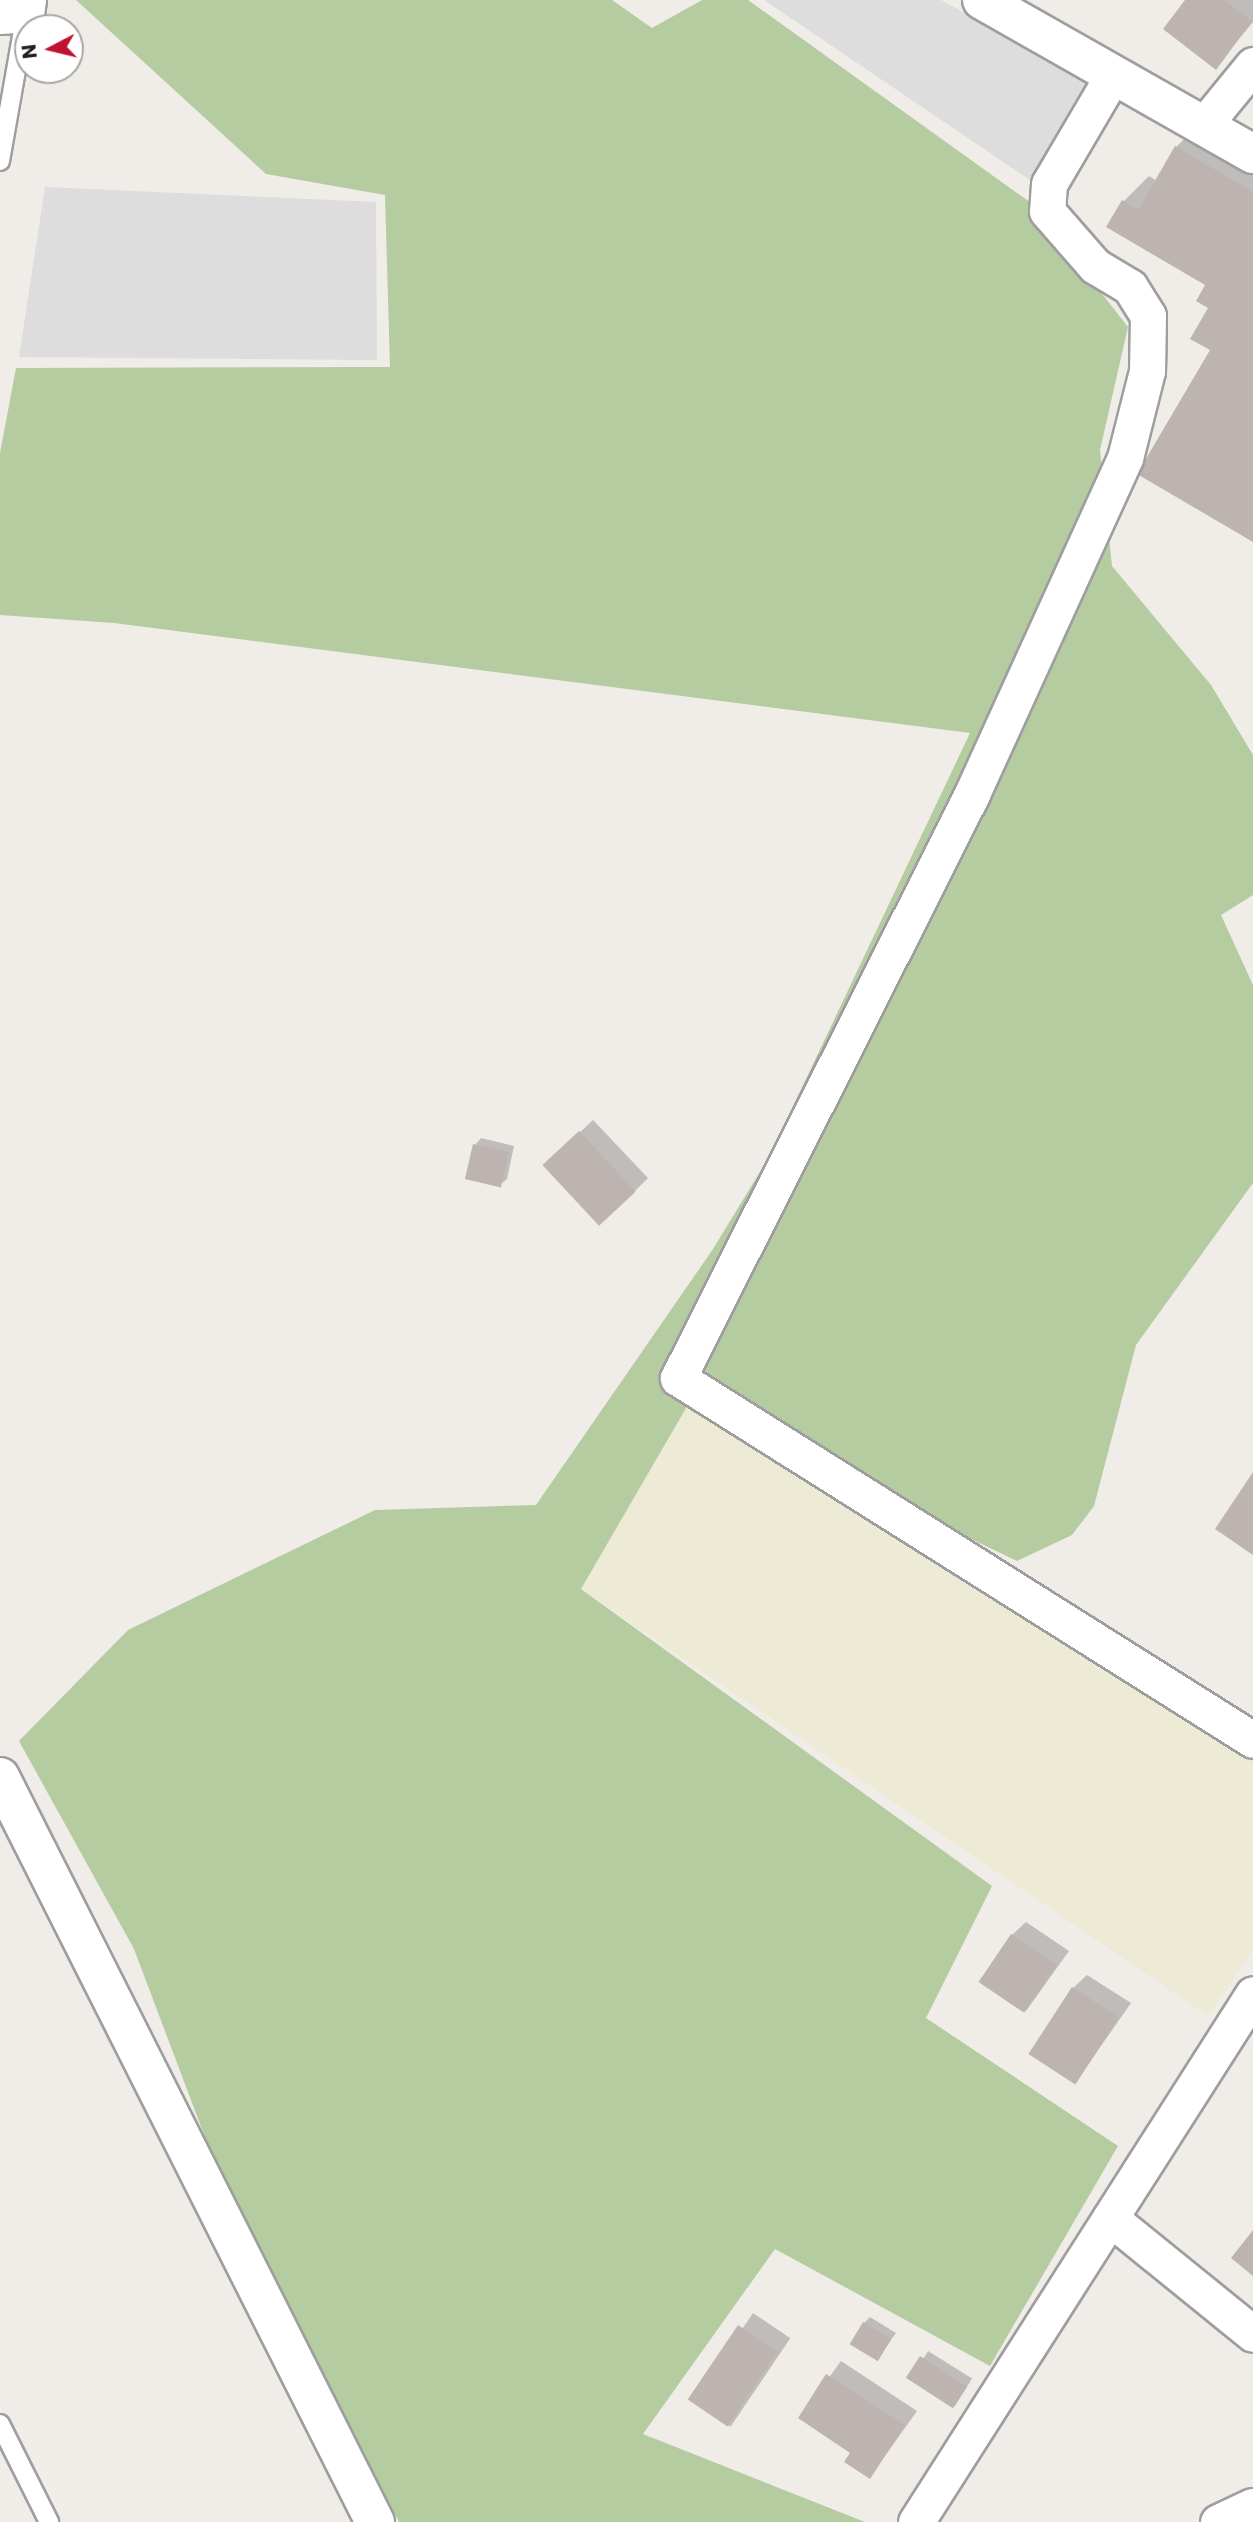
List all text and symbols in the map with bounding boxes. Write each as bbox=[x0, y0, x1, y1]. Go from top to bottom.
north arrow bbox=[14, 14, 84, 84]
text: N bbox=[15, 43, 44, 60]

